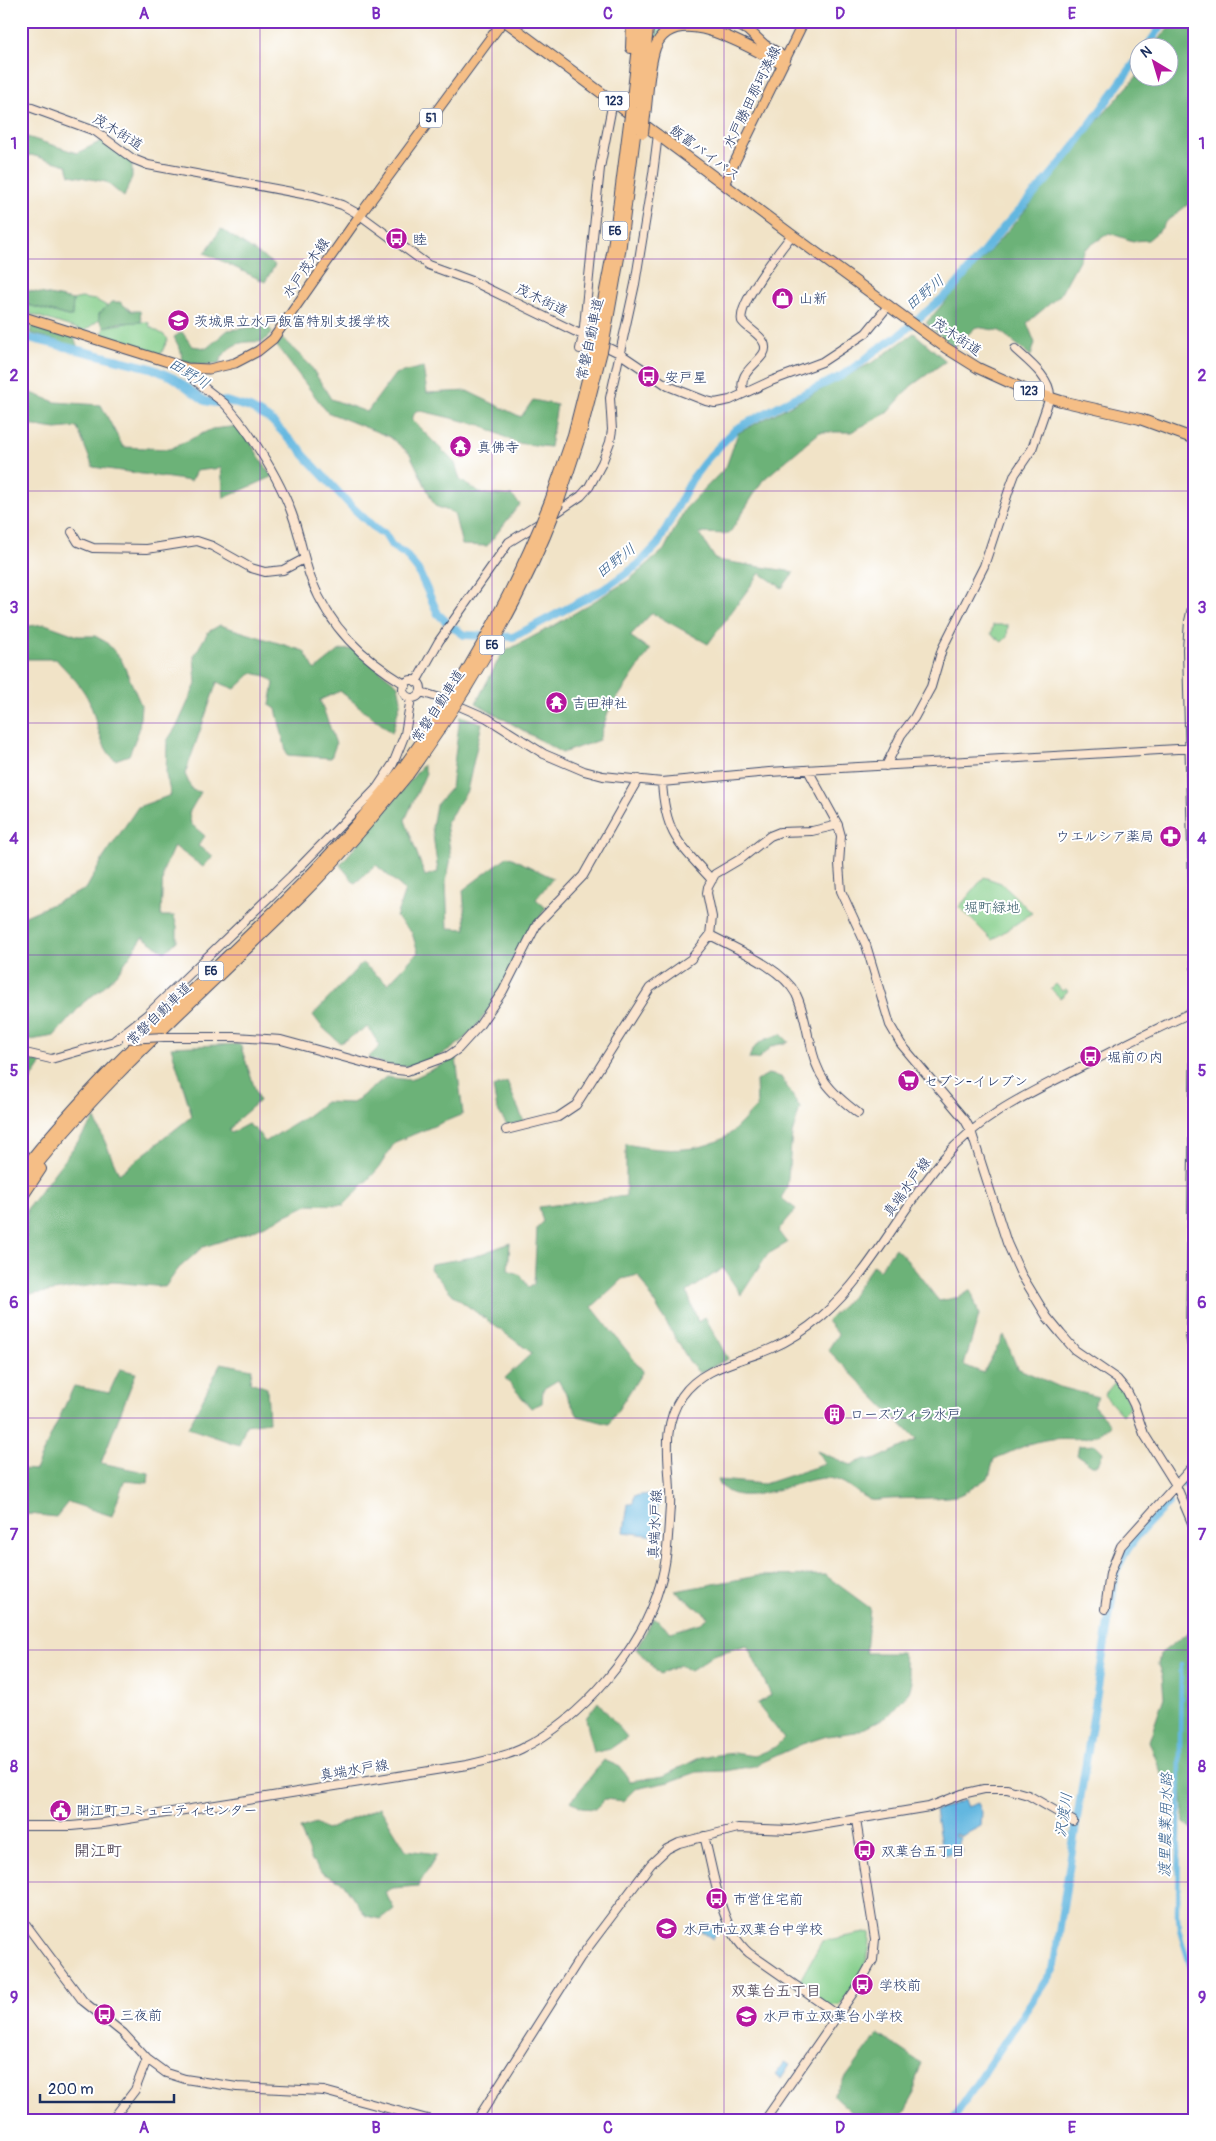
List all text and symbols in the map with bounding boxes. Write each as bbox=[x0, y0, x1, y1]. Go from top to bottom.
text: A bbox=[139, 4, 150, 24]
text: B bbox=[371, 4, 381, 24]
text: C bbox=[603, 4, 613, 24]
text: D bbox=[835, 4, 845, 24]
text: E bbox=[1068, 4, 1077, 24]
north arrow bbox=[1128, 38, 1178, 88]
street label: 水戸勝田那珂湊線 bbox=[720, 43, 784, 151]
text: N bbox=[1137, 43, 1155, 62]
road number: 123 bbox=[599, 92, 629, 110]
road number: 51 bbox=[420, 109, 442, 128]
street label: 茂木街道 bbox=[90, 110, 146, 154]
street label: 飯富バイパス bbox=[666, 121, 744, 185]
text: 1 bbox=[11, 134, 17, 154]
text: 1 bbox=[1199, 134, 1205, 154]
road number: E6 bbox=[602, 222, 628, 240]
bus stop icon: 睦 bbox=[385, 227, 409, 251]
place label: 睦 bbox=[413, 231, 427, 248]
street label: 水戸茂木線 bbox=[279, 234, 333, 302]
water label: 田野川 bbox=[902, 271, 948, 315]
street label: 茂木街道 bbox=[513, 280, 571, 320]
shop icon: 山新 bbox=[771, 286, 795, 310]
place label: 山新 bbox=[799, 290, 827, 307]
street label: 常磐自動車道 bbox=[573, 296, 607, 382]
school or university icon: 茨城県立水戸飯富特別支援学校 bbox=[166, 309, 190, 333]
place label: 茨城県立水戸飯富特別支援学校 bbox=[194, 313, 390, 330]
street label: 茂木街道 bbox=[929, 314, 985, 360]
water label: 田野川 bbox=[165, 354, 213, 394]
bus stop icon: 安戸星 bbox=[637, 365, 661, 389]
text: 2 bbox=[10, 366, 19, 386]
text: 2 bbox=[1198, 366, 1207, 386]
place label: 安戸星 bbox=[665, 369, 707, 386]
road number: 123 bbox=[1014, 382, 1044, 401]
temple icon: 真佛寺 bbox=[449, 435, 473, 459]
place label: 真佛寺 bbox=[477, 439, 519, 456]
water label: 田野川 bbox=[592, 540, 640, 582]
text: 3 bbox=[10, 598, 19, 618]
text: 3 bbox=[1198, 598, 1207, 618]
road number: E6 bbox=[480, 636, 504, 654]
street label: 常磐自動車道 bbox=[408, 666, 468, 746]
temple icon: 吉田神社 bbox=[544, 691, 568, 715]
place label: 吉田神社 bbox=[572, 695, 628, 712]
pharmacy icon: ウエルシア薬局 bbox=[1158, 824, 1182, 848]
place label: ウエルシア薬局 bbox=[1056, 828, 1154, 845]
text: 4 bbox=[9, 829, 19, 849]
text: 4 bbox=[1197, 829, 1207, 849]
park label: 堀町緑地 bbox=[964, 899, 1020, 916]
road number: E6 bbox=[198, 961, 224, 980]
street label: 常磐自動車道 bbox=[123, 979, 195, 1049]
bus stop icon: 堀前の内 bbox=[1079, 1045, 1103, 1069]
place label: 堀前の内 bbox=[1107, 1049, 1163, 1066]
text: 5 bbox=[10, 1061, 19, 1081]
text: 5 bbox=[1198, 1061, 1207, 1081]
supermarket icon: セブン-イレブン bbox=[896, 1069, 920, 1093]
place label: セブン-イレブン bbox=[924, 1073, 1028, 1090]
street label: 真端水戸線 bbox=[880, 1154, 934, 1220]
text: 6 bbox=[9, 1293, 19, 1313]
text: 6 bbox=[1197, 1293, 1207, 1313]
building icon: ローズヴィラ水戸 bbox=[822, 1402, 846, 1426]
place label: ローズヴィラ水戸 bbox=[850, 1406, 961, 1423]
street label: 真端水戸線 bbox=[645, 1489, 665, 1559]
text: 7 bbox=[10, 1525, 19, 1545]
text: 7 bbox=[1198, 1525, 1207, 1545]
street label: 真端水戸線 bbox=[318, 1756, 390, 1784]
text: 8 bbox=[10, 1757, 18, 1777]
text: 8 bbox=[1198, 1757, 1206, 1777]
water label: 渡里農業用水路 bbox=[1156, 1771, 1176, 1878]
water label: 沢渡川 bbox=[1051, 1791, 1077, 1839]
public building icon: 開江町コミュニティセンター bbox=[48, 1798, 72, 1822]
place label: 開江町コミュニティセンター bbox=[76, 1802, 257, 1819]
bus stop icon: 双葉台五丁目 bbox=[853, 1839, 877, 1863]
district label: 開江町 bbox=[74, 1841, 122, 1861]
place label: 双葉台五丁目 bbox=[881, 1843, 965, 1860]
bus stop icon: 市営住宅前 bbox=[705, 1887, 729, 1911]
place label: 市営住宅前 bbox=[733, 1891, 803, 1908]
school or university icon: 水戸市立双葉台中学校 bbox=[655, 1917, 679, 1941]
place label: 水戸市立双葉台中学校 bbox=[683, 1921, 823, 1938]
bus stop icon: 学校前 bbox=[851, 1973, 875, 1997]
place label: 学校前 bbox=[879, 1977, 921, 1994]
district label: 双葉台五丁目 bbox=[731, 1982, 821, 2001]
text: 9 bbox=[10, 1988, 18, 2008]
text: 9 bbox=[1198, 1988, 1206, 2008]
bus stop icon: 三夜前 bbox=[92, 2003, 116, 2027]
school or university icon: 水戸市立双葉台小学校 bbox=[735, 2004, 759, 2028]
place label: 三夜前 bbox=[120, 2007, 162, 2024]
place label: 水戸市立双葉台小学校 bbox=[763, 2008, 903, 2025]
scale bar bbox=[40, 2071, 174, 2103]
text: 200 m bbox=[48, 2080, 93, 2099]
text: A bbox=[139, 2118, 150, 2138]
text: B bbox=[371, 2118, 381, 2138]
text: C bbox=[603, 2118, 613, 2138]
text: D bbox=[835, 2118, 845, 2138]
text: E bbox=[1068, 2118, 1077, 2138]

